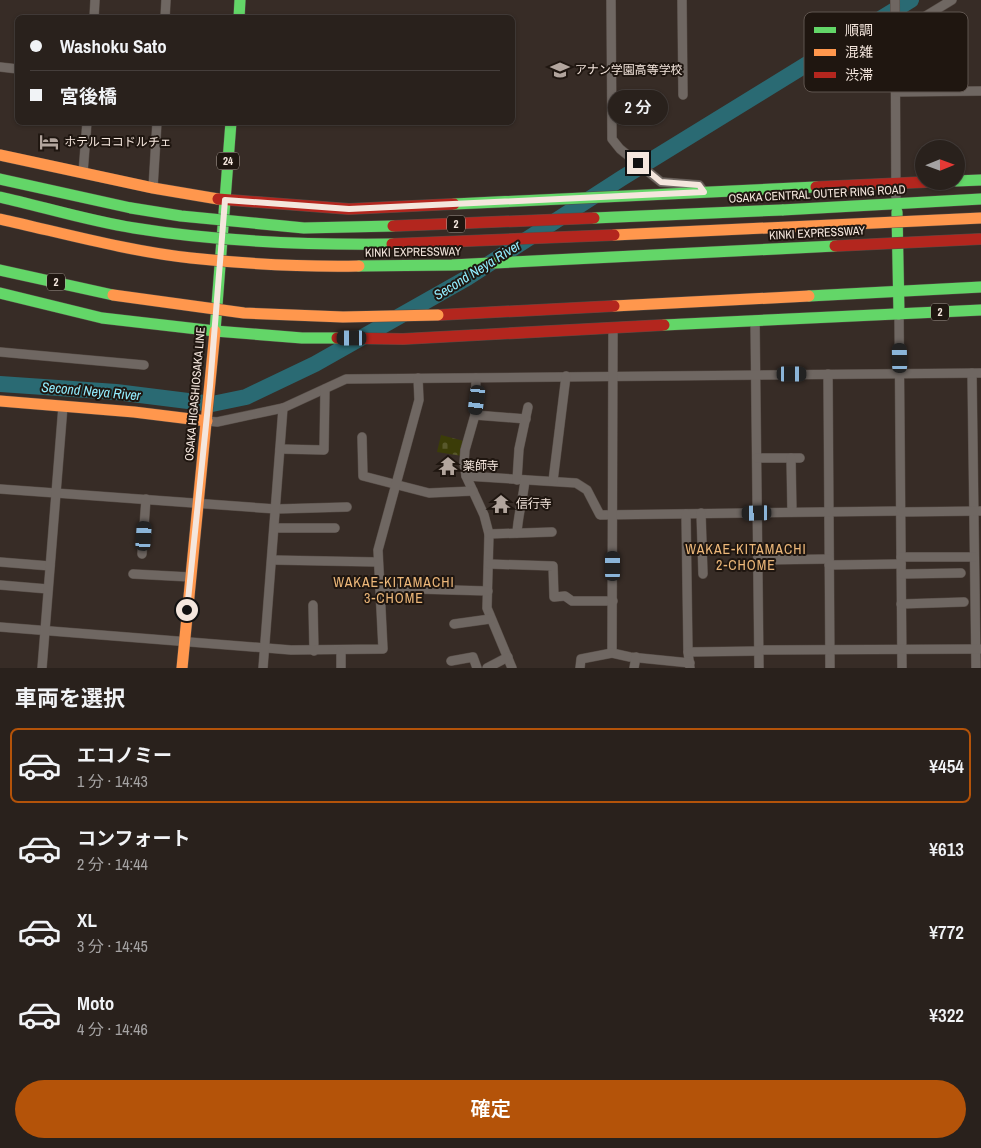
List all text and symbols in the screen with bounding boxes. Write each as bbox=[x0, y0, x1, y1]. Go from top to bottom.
legend bbox=[804, 12, 968, 92]
text: 順調 bbox=[845, 21, 873, 39]
text: Washoku Sato bbox=[60, 33, 167, 59]
text: 混雑 bbox=[845, 43, 873, 61]
school or university icon: アナン学園高等学校 bbox=[549, 59, 571, 81]
place label: アナン学園高等学校 bbox=[575, 62, 683, 78]
text: 渋滞 bbox=[845, 66, 873, 84]
text: 宮後橋 bbox=[60, 83, 117, 109]
callout: 2 分 bbox=[608, 90, 668, 126]
text: 2 分 bbox=[625, 96, 651, 118]
hotel icon: ホテルココドルチェ bbox=[38, 131, 60, 153]
place label: ホテルココドルチェ bbox=[64, 134, 172, 150]
north arrow bbox=[915, 140, 965, 190]
map controls bbox=[915, 140, 965, 190]
route end bbox=[627, 152, 649, 174]
road number: 24 bbox=[217, 153, 239, 170]
street label: OSAKA CENTRAL OUTER RING ROAD bbox=[728, 181, 906, 207]
road number: 2 bbox=[447, 215, 465, 232]
street label: KINKI EXPRESSWAY bbox=[769, 222, 866, 244]
water label: Second Neya River bbox=[430, 235, 525, 304]
street label: KINKI EXPRESSWAY bbox=[365, 243, 462, 261]
road number: 2 bbox=[47, 274, 65, 290]
road number: 2 bbox=[931, 304, 949, 320]
street label: OSAKA HIGASHIOSAKA LINE bbox=[181, 326, 209, 462]
car bbox=[337, 331, 367, 346]
car bbox=[892, 343, 907, 373]
car bbox=[777, 367, 807, 382]
water label: Second Neya River bbox=[41, 378, 143, 404]
car bbox=[467, 384, 486, 416]
temple icon: 薬師寺 bbox=[437, 455, 459, 477]
place label: 薬師寺 bbox=[463, 458, 499, 474]
temple icon: 信行寺 bbox=[490, 493, 512, 515]
place label: 信行寺 bbox=[516, 496, 552, 512]
car bbox=[741, 505, 772, 521]
car bbox=[135, 521, 152, 551]
district label: WAKAE-KITAMACHI 2-CHOME bbox=[685, 540, 807, 574]
car bbox=[605, 551, 620, 581]
district label: WAKAE-KITAMACHI 3-CHOME bbox=[333, 573, 455, 607]
route start bbox=[176, 599, 198, 621]
text: 車両を選択 bbox=[15, 683, 125, 713]
text: エコノミー bbox=[77, 742, 172, 768]
icon: car bbox=[17, 743, 62, 788]
text: ¥454 bbox=[929, 753, 964, 779]
text: 1 分 · 14:43 bbox=[77, 770, 148, 792]
text: コンフォート bbox=[77, 825, 190, 851]
icon: car bbox=[17, 826, 62, 871]
text: ¥613 bbox=[929, 836, 964, 862]
text: 2 分 · 14:44 bbox=[77, 853, 148, 875]
text: XL bbox=[77, 907, 97, 933]
icon: car bbox=[17, 909, 62, 954]
text: ¥772 bbox=[929, 919, 964, 945]
text: 3 分 · 14:45 bbox=[77, 935, 148, 957]
text: Moto bbox=[77, 990, 114, 1016]
icon: car bbox=[17, 992, 62, 1037]
text: ¥322 bbox=[929, 1002, 964, 1028]
text: 4 分 · 14:46 bbox=[77, 1018, 148, 1040]
button: 確定 bbox=[15, 1080, 966, 1138]

